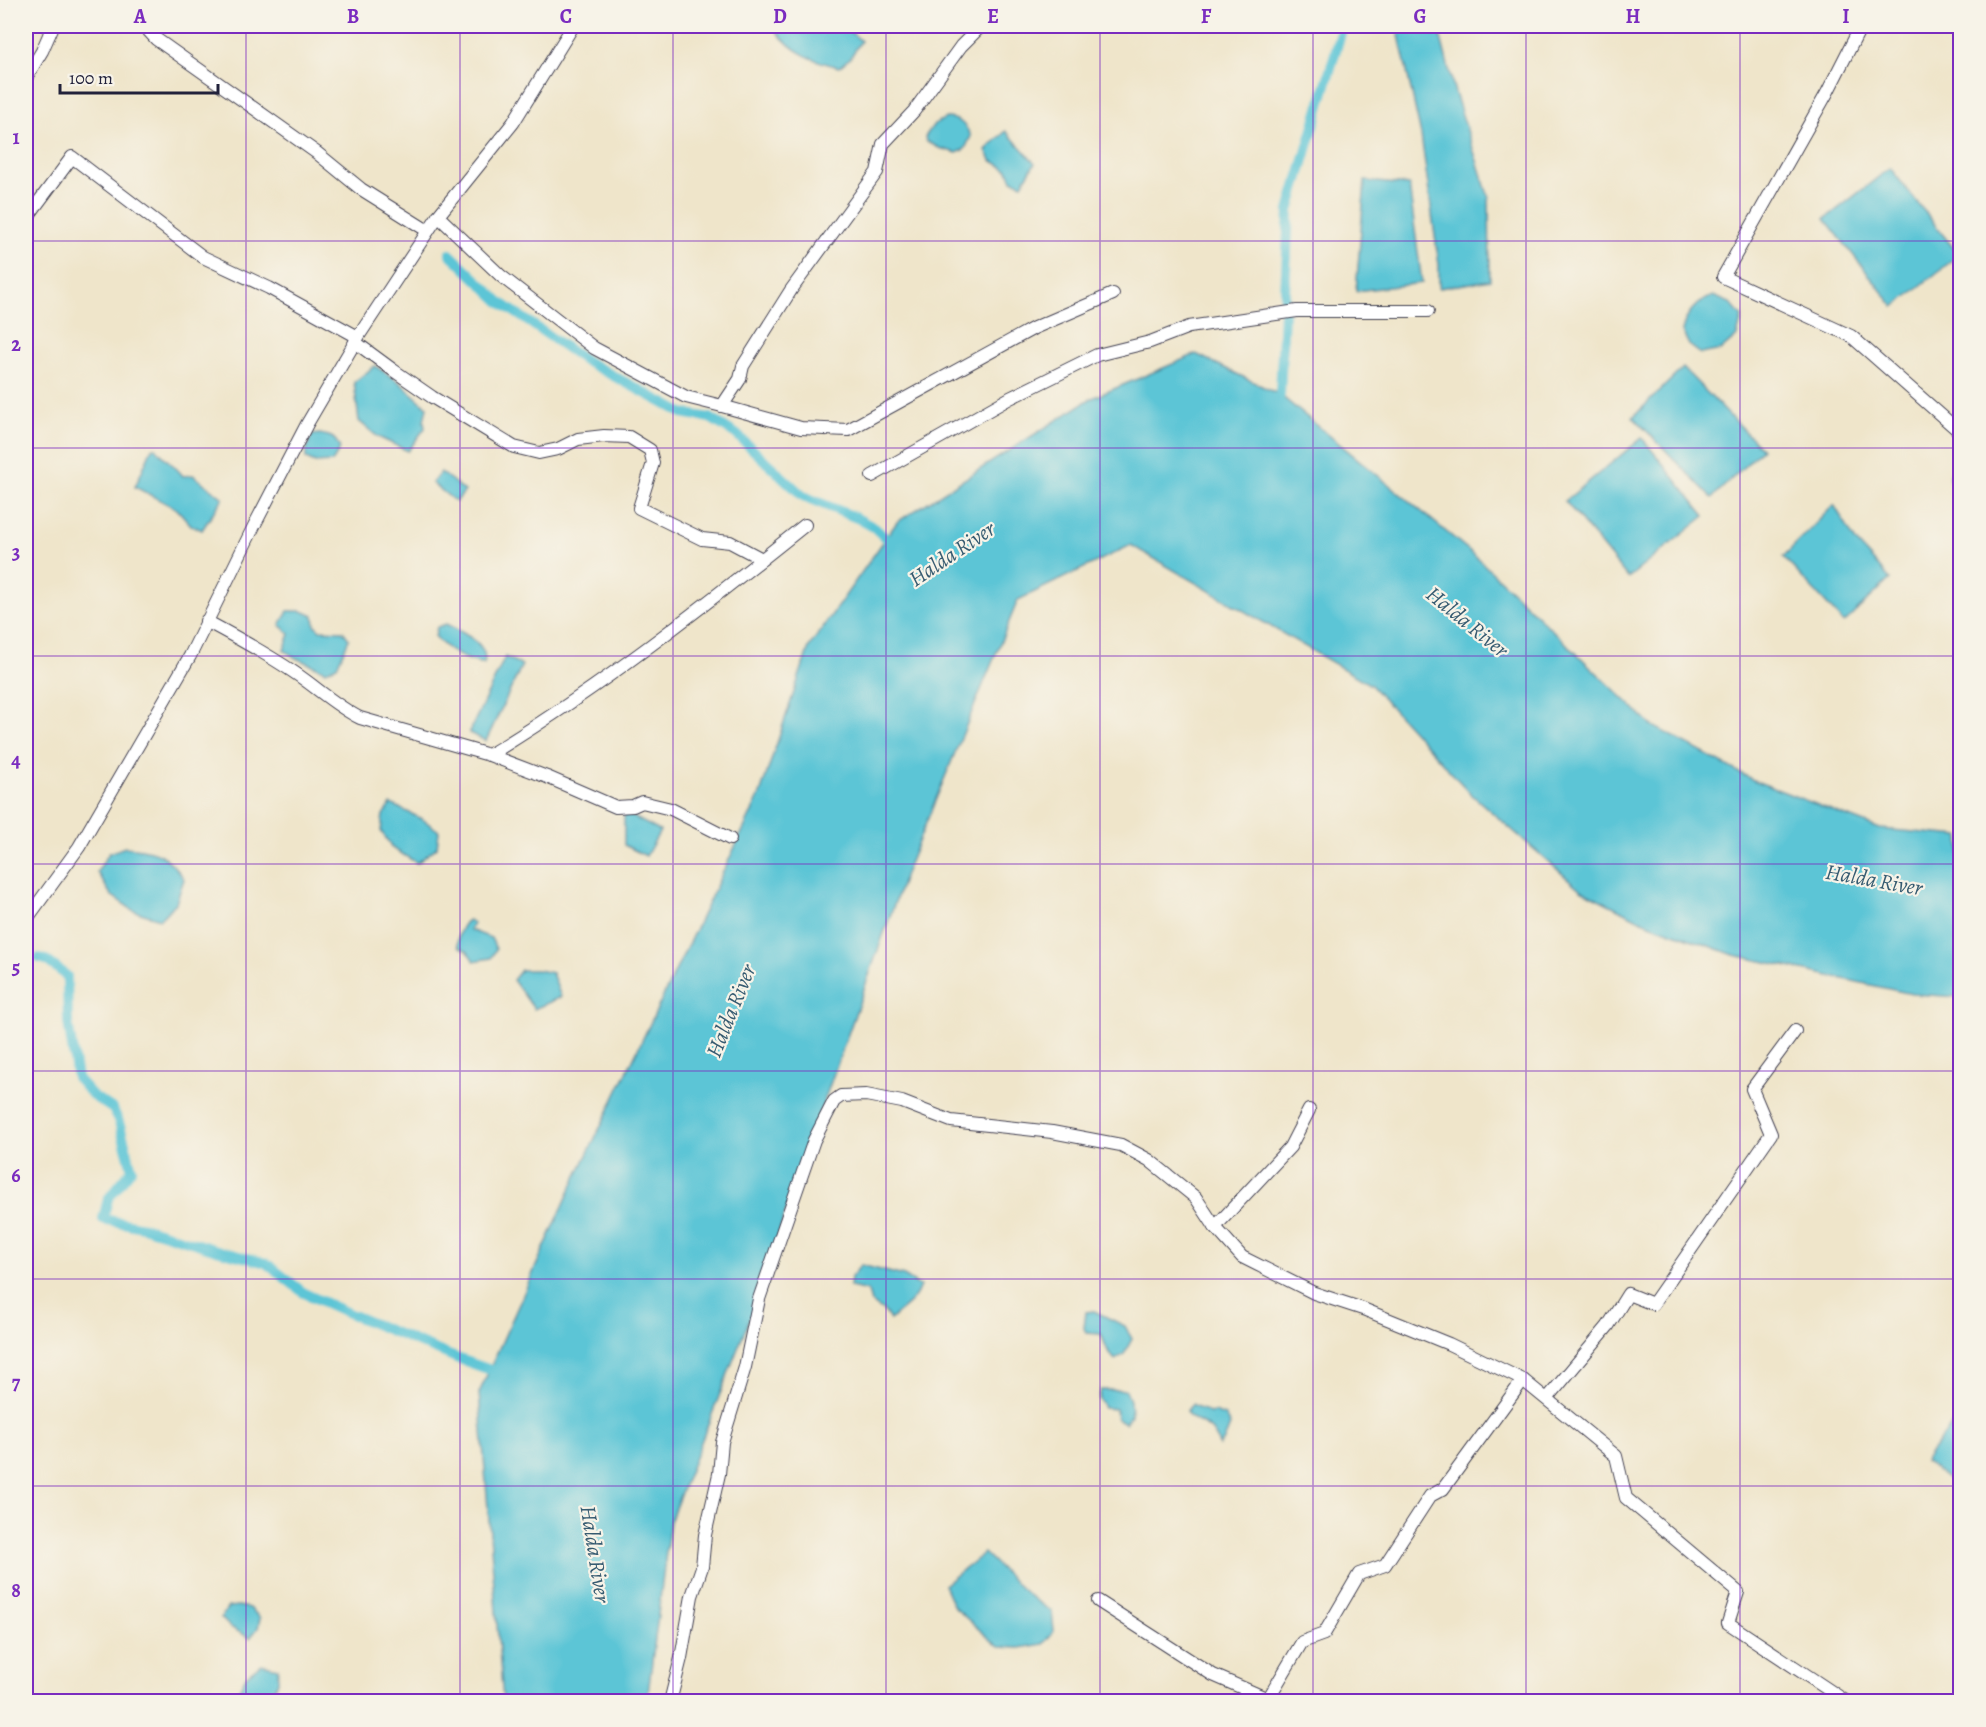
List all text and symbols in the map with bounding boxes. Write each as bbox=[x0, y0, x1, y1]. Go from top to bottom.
text: A bbox=[133, 3, 147, 30]
text: B bbox=[347, 3, 359, 30]
text: C bbox=[560, 3, 572, 30]
text: D bbox=[773, 3, 787, 30]
text: E bbox=[987, 3, 999, 30]
text: F bbox=[1201, 3, 1212, 30]
text: G bbox=[1413, 3, 1427, 30]
text: H bbox=[1626, 3, 1641, 30]
text: I bbox=[1842, 3, 1850, 30]
scale bar bbox=[60, 57, 218, 95]
text: 100 m bbox=[69, 66, 113, 90]
text: 1 bbox=[12, 124, 20, 151]
text: 2 bbox=[11, 331, 21, 358]
water label: Halda River bbox=[903, 513, 1002, 594]
text: 3 bbox=[12, 539, 20, 566]
water label: Halda River bbox=[1419, 579, 1516, 665]
text: 4 bbox=[11, 747, 21, 774]
water label: Halda River bbox=[1823, 857, 1926, 904]
text: 5 bbox=[12, 954, 20, 981]
water label: Halda River bbox=[699, 959, 764, 1062]
text: 6 bbox=[11, 1162, 21, 1189]
text: 7 bbox=[12, 1369, 21, 1396]
water label: Halda River bbox=[573, 1503, 618, 1606]
text: 8 bbox=[11, 1577, 21, 1604]

